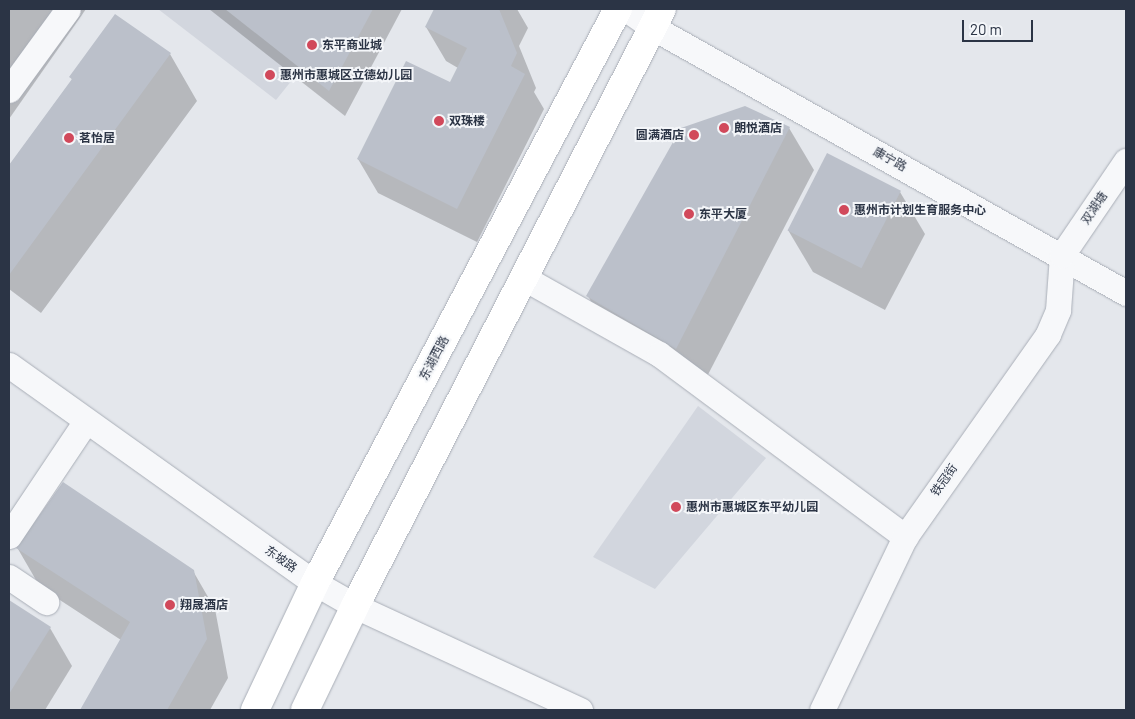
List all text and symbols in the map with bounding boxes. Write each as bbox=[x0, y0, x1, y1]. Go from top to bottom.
scale bar bbox=[965, 10, 1036, 42]
text: 20 m bbox=[970, 20, 1002, 38]
place label: 东平商业城 bbox=[322, 38, 382, 52]
marker: 东平商业城 bbox=[306, 39, 318, 51]
place label: 惠州市惠城区立德幼儿园 bbox=[280, 68, 412, 82]
marker: 惠州市惠城区立德幼儿园 bbox=[264, 69, 276, 81]
place label: 双珠楼 bbox=[449, 114, 485, 128]
marker: 双珠楼 bbox=[433, 115, 445, 127]
place label: 朗悦酒店 bbox=[734, 121, 782, 135]
marker: 朗悦酒店 bbox=[718, 122, 730, 134]
place label: 圆满酒店 bbox=[636, 128, 684, 142]
marker: 圆满酒店 bbox=[688, 129, 700, 141]
place label: 茗怡居 bbox=[79, 131, 115, 145]
marker: 茗怡居 bbox=[63, 132, 75, 144]
street label: 康宁路 bbox=[871, 144, 909, 174]
street label: 双湖塘 bbox=[1078, 189, 1110, 227]
place label: 惠州市计划生育服务中心 bbox=[854, 203, 986, 217]
marker: 惠州市计划生育服务中心 bbox=[838, 204, 850, 216]
place label: 东平大厦 bbox=[699, 207, 747, 221]
marker: 东平大厦 bbox=[683, 208, 695, 220]
street label: 东湖西路 bbox=[416, 333, 452, 383]
street label: 铁冠街 bbox=[928, 461, 960, 499]
place label: 惠州市惠城区东平幼儿园 bbox=[686, 500, 818, 514]
marker: 惠州市惠城区东平幼儿园 bbox=[670, 501, 682, 513]
street label: 东坡路 bbox=[262, 543, 300, 575]
place label: 翔晟酒店 bbox=[180, 598, 228, 612]
marker: 翔晟酒店 bbox=[164, 599, 176, 611]

